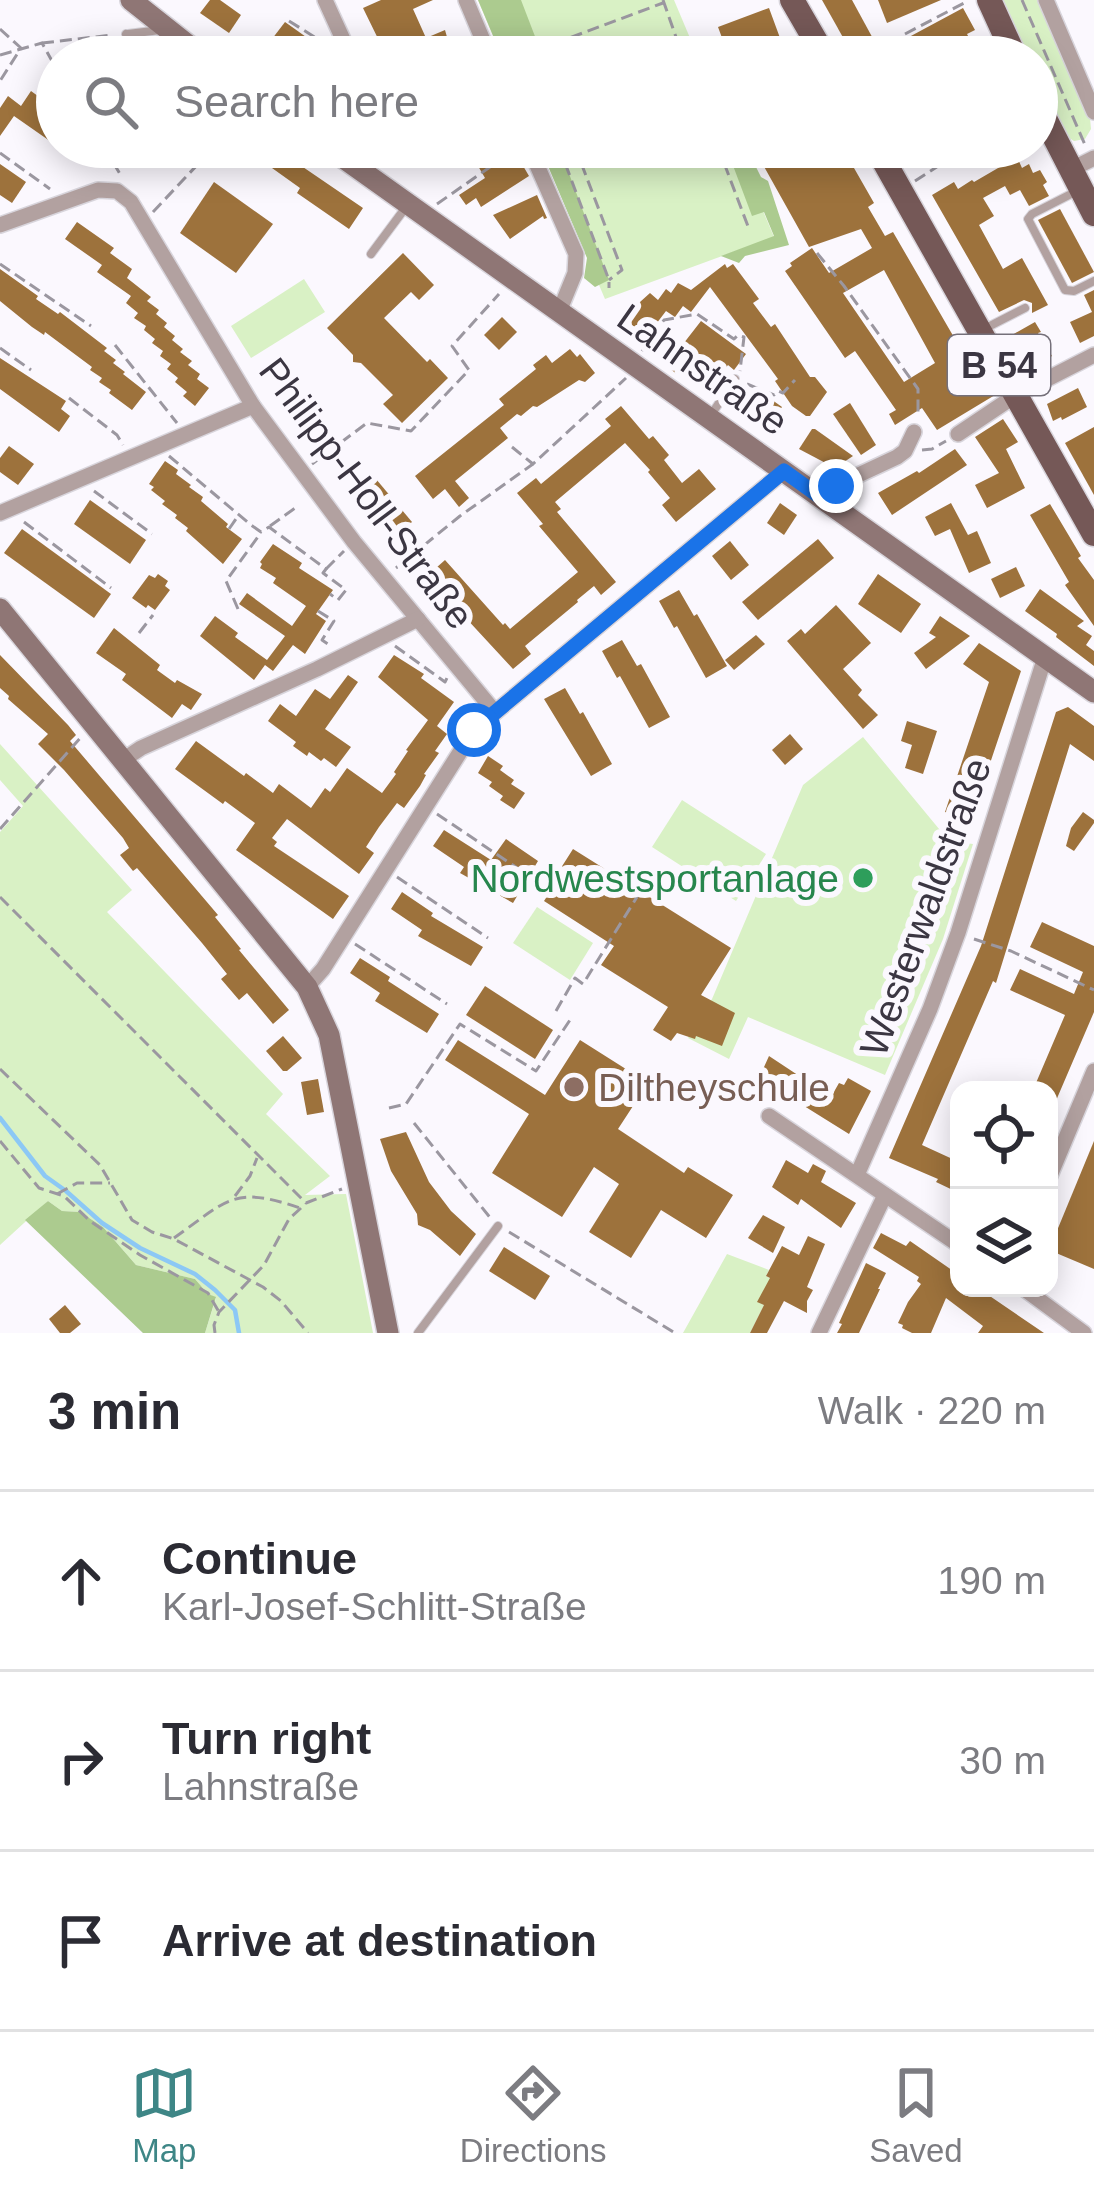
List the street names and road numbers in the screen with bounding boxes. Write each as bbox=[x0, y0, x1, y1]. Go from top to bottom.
street label: Lahnstraße bbox=[610, 295, 796, 444]
road number: B 54 bbox=[948, 335, 1050, 395]
street label: Philipp-Holl-Straße bbox=[251, 350, 482, 637]
street label: Westerwaldstraße bbox=[852, 752, 999, 1062]

